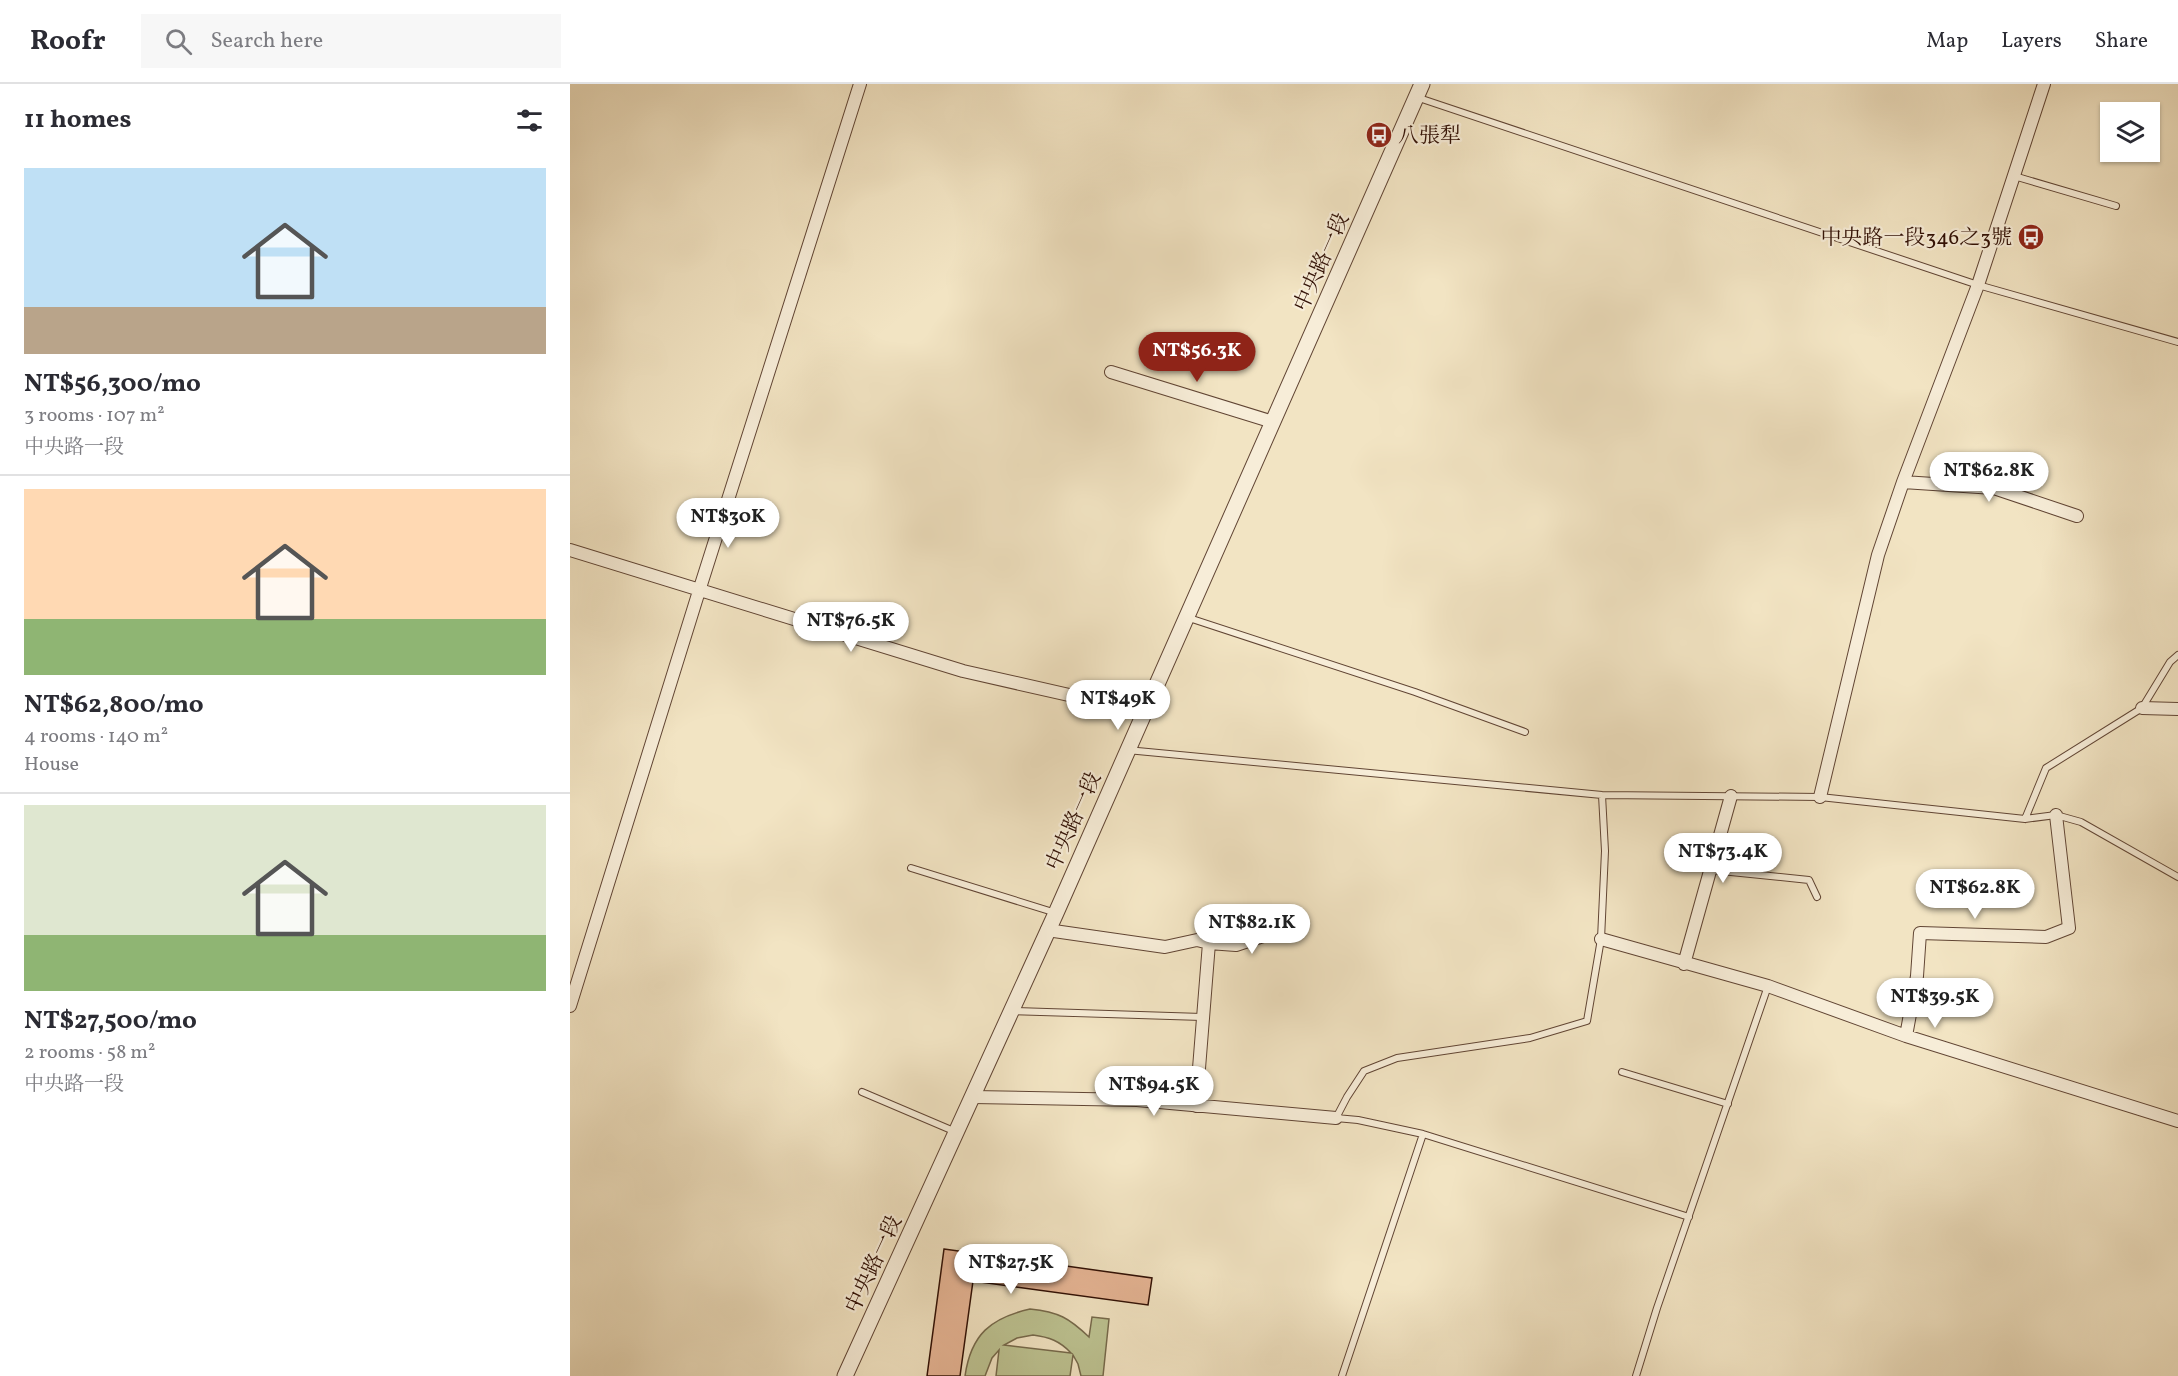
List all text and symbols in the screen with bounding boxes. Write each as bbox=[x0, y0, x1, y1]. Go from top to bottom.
search box bbox=[141, 14, 561, 68]
text: Roofr bbox=[30, 22, 105, 61]
icon: search bbox=[162, 25, 195, 58]
text: Search here bbox=[210, 26, 323, 57]
text: Map bbox=[1926, 27, 1968, 56]
text: Layers bbox=[2001, 27, 2062, 56]
text: Share bbox=[2095, 27, 2148, 56]
text: 11 homes bbox=[24, 102, 131, 138]
map controls bbox=[2100, 102, 2160, 162]
button: layers bbox=[2100, 102, 2160, 162]
icon: filters bbox=[513, 104, 546, 137]
bus stop icon: 八張犁 bbox=[1364, 120, 1394, 150]
place label: 八張犁 bbox=[1398, 122, 1461, 151]
icon: home bbox=[231, 207, 339, 315]
street label: 中央路一段 bbox=[1288, 209, 1357, 316]
bus stop icon: 中央路一段346之3號 bbox=[2016, 222, 2046, 252]
place label: 中央路一段346之3號 bbox=[1821, 224, 2012, 253]
pin: NT$56.3K bbox=[1135, 332, 1259, 383]
text: NT$56.3K bbox=[1153, 337, 1241, 365]
text: NT$56,300/mo bbox=[24, 366, 201, 402]
text: 3 rooms · 107 m² bbox=[24, 402, 165, 430]
text: 中央路一段 bbox=[24, 434, 124, 462]
pin: NT$62.8K bbox=[1927, 452, 2051, 503]
text: NT$62.8K bbox=[1944, 457, 2034, 485]
pin: NT$30K bbox=[679, 498, 777, 549]
text: NT$30K bbox=[690, 503, 766, 531]
icon: home bbox=[231, 528, 339, 636]
pin: NT$76.5K bbox=[789, 602, 913, 653]
text: NT$76.5K bbox=[807, 607, 895, 635]
pin: NT$49K bbox=[1069, 680, 1167, 731]
text: NT$49K bbox=[1080, 685, 1156, 713]
text: NT$62,800/mo bbox=[24, 687, 204, 723]
text: 4 rooms · 140 m² bbox=[24, 723, 168, 751]
text: House bbox=[24, 751, 79, 779]
street label: 中央路一段 bbox=[1040, 768, 1109, 875]
pin: NT$73.4K bbox=[1661, 833, 1785, 884]
text: NT$73.4K bbox=[1678, 838, 1768, 866]
icon: home bbox=[231, 844, 339, 952]
pin: NT$62.8K bbox=[1913, 869, 2037, 920]
text: NT$62.8K bbox=[1930, 874, 2020, 902]
pin: NT$82.1K bbox=[1190, 904, 1314, 955]
text: NT$82.1K bbox=[1208, 909, 1296, 937]
pin: NT$39.5K bbox=[1873, 978, 1997, 1029]
text: NT$39.5K bbox=[1891, 983, 1979, 1011]
text: NT$27,500/mo bbox=[24, 1003, 197, 1039]
text: 2 rooms · 58 m² bbox=[24, 1039, 155, 1067]
pin: NT$94.5K bbox=[1092, 1066, 1216, 1117]
text: 中央路一段 bbox=[24, 1071, 124, 1099]
text: NT$94.5K bbox=[1109, 1071, 1199, 1099]
street label: 中央路一段 bbox=[839, 1211, 910, 1318]
pin: NT$27.5K bbox=[949, 1244, 1073, 1295]
text: NT$27.5K bbox=[968, 1249, 1054, 1277]

